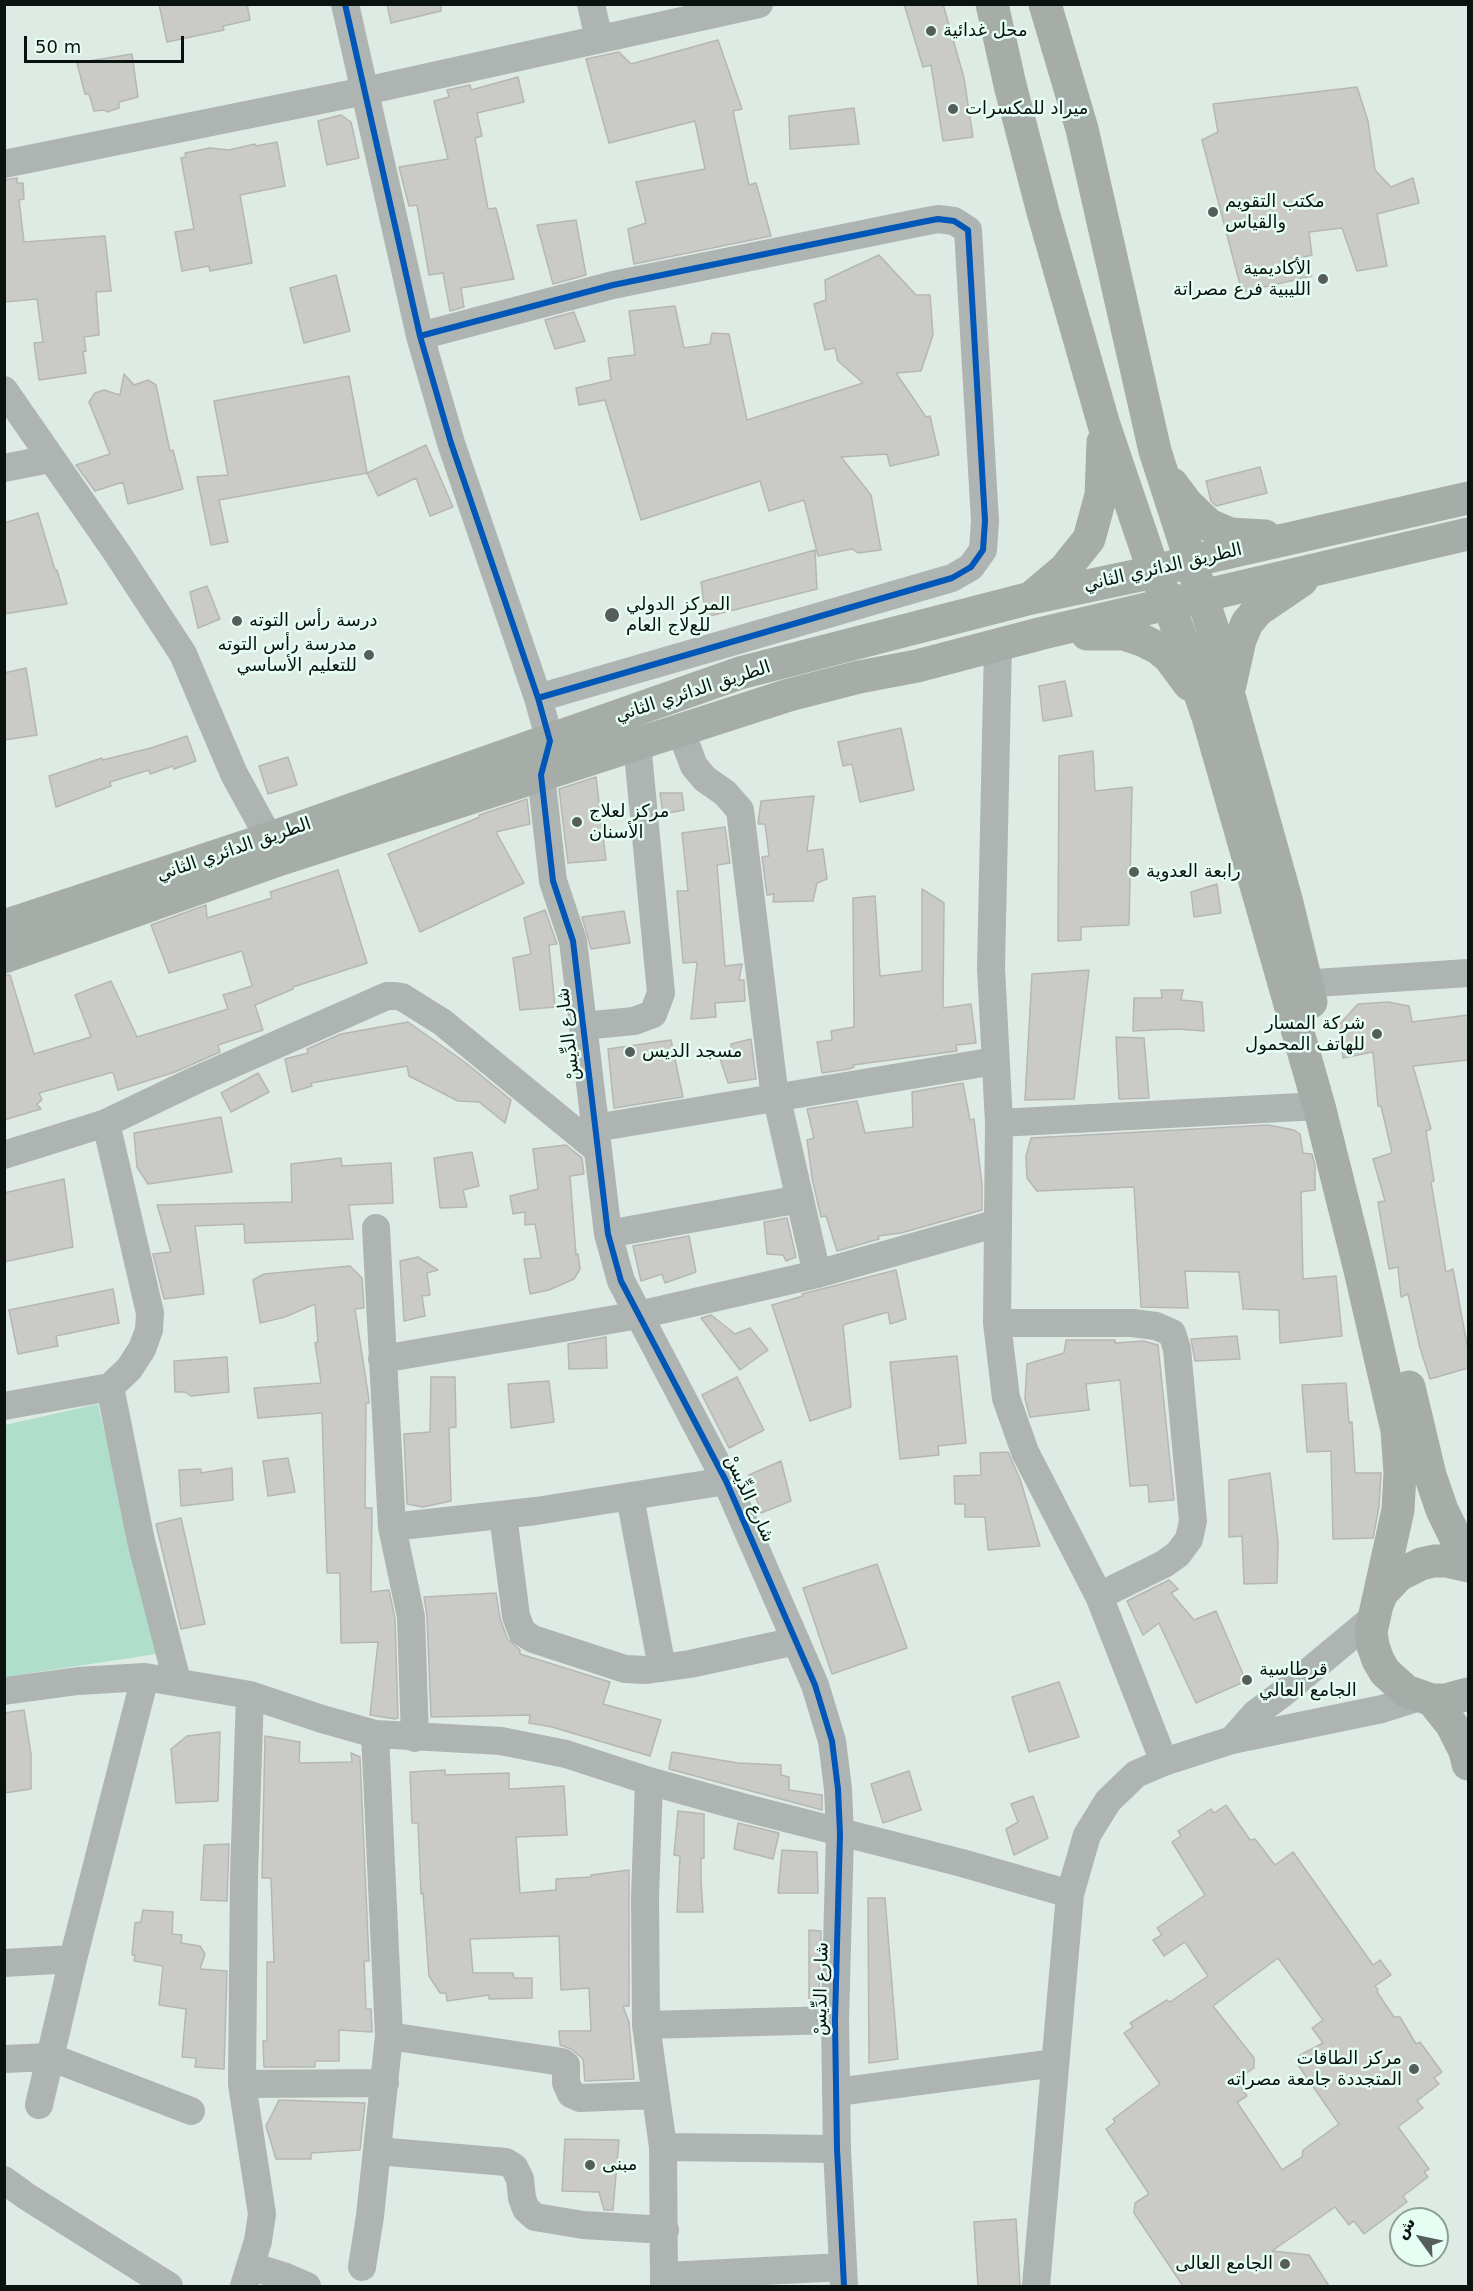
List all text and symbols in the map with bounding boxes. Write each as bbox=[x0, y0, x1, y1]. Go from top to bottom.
place label: محل غدائية bbox=[943, 20, 1028, 42]
scale bar bbox=[27, 24, 188, 62]
marker: محل غدائية bbox=[924, 24, 938, 38]
text: 50 m bbox=[35, 36, 81, 57]
place label: ميراد للمكسرات bbox=[965, 98, 1088, 120]
marker: ميراد للمكسرات bbox=[946, 102, 960, 116]
place label: مكتب التقويم والقياس bbox=[1225, 191, 1325, 234]
marker: مكتب التقويم والقياس bbox=[1206, 205, 1220, 219]
place label: الأكاديمية الليبية فرع مصراتة bbox=[1173, 258, 1311, 300]
marker: الأكاديمية الليبية فرع مصراتة bbox=[1316, 272, 1330, 286]
street label: الطريق الدائري الثاني bbox=[1082, 539, 1244, 597]
place label: المركز الدولي للعﻻج العام bbox=[626, 594, 730, 636]
marker: المركز الدولي للعﻻج العام bbox=[603, 606, 621, 624]
place label: درسة رأس التوته bbox=[249, 610, 377, 632]
marker: درسة رأس التوته bbox=[230, 614, 244, 628]
place label: مدرسة رأس التوته للتعليم الأساسي bbox=[218, 634, 357, 676]
marker: مدرسة رأس التوته للتعليم الأساسي bbox=[362, 648, 376, 662]
street label: الطريق الدائري الثاني bbox=[613, 657, 773, 727]
place label: مركز لعلاج الأسنان bbox=[589, 801, 669, 844]
street label: الطريق الدائري الثاني bbox=[154, 813, 314, 887]
marker: مركز لعلاج الأسنان bbox=[570, 815, 584, 829]
place label: رابعة العدوية bbox=[1146, 861, 1241, 883]
marker: رابعة العدوية bbox=[1127, 865, 1141, 879]
street label: شارع الدِّيسْ bbox=[553, 986, 585, 1082]
place label: شركة المسار للهاتف المحمول bbox=[1245, 1013, 1365, 1056]
marker: شركة المسار للهاتف المحمول bbox=[1370, 1027, 1384, 1041]
place label: مسجد الديس bbox=[642, 1041, 742, 1063]
marker: مسجد الديس bbox=[623, 1045, 637, 1059]
street label: شارع الدِّيسْ bbox=[719, 1452, 779, 1546]
place label: قرطاسية الجامع العالي bbox=[1259, 1659, 1357, 1702]
marker: قرطاسية الجامع العالي bbox=[1240, 1673, 1254, 1687]
street label: شارع الدِّيسْ bbox=[810, 1942, 834, 2036]
place label: مركز الطاقات المتجددة جامعة مصراته bbox=[1226, 2048, 1402, 2090]
marker: مركز الطاقات المتجددة جامعة مصراته bbox=[1407, 2062, 1421, 2076]
place label: مبنى bbox=[602, 2154, 638, 2176]
marker: مبنى bbox=[583, 2158, 597, 2172]
north arrow bbox=[1389, 2207, 1449, 2267]
text: ش bbox=[1391, 2214, 1419, 2242]
place label: الجامع العالى bbox=[1175, 2253, 1273, 2275]
marker: الجامع العالى bbox=[1278, 2257, 1292, 2271]

